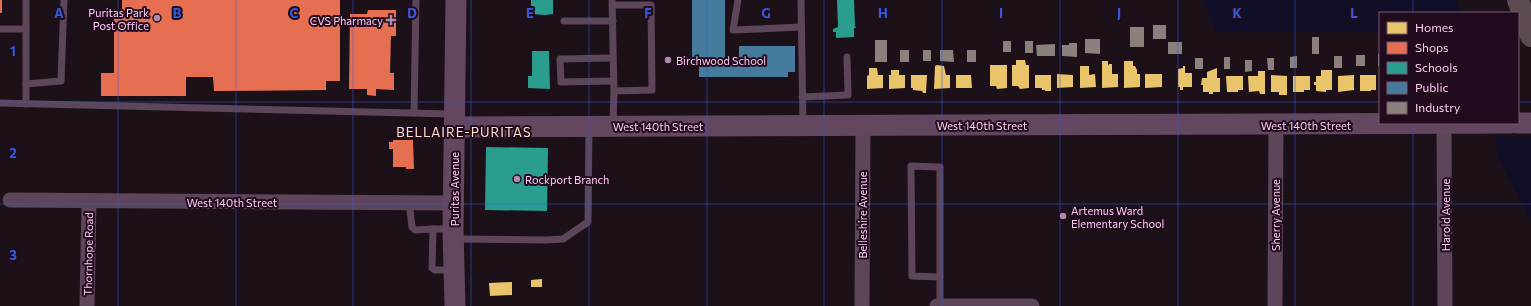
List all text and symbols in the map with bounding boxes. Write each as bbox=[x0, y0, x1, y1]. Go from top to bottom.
text: A bbox=[54, 5, 64, 21]
text: B bbox=[173, 5, 182, 21]
text: C bbox=[290, 5, 299, 21]
text: D bbox=[407, 5, 417, 21]
text: E bbox=[526, 5, 534, 21]
text: F bbox=[644, 5, 652, 21]
text: G bbox=[761, 5, 771, 21]
text: H bbox=[878, 5, 888, 21]
text: I bbox=[999, 5, 1003, 21]
text: J bbox=[1117, 5, 1121, 21]
text: K bbox=[1232, 5, 1242, 21]
text: L bbox=[1350, 5, 1358, 21]
place label: Puritas Park Post Office bbox=[88, 6, 149, 32]
legend bbox=[1379, 12, 1519, 124]
marker: Puritas Park Post Office bbox=[152, 13, 162, 23]
place label: CVS Pharmacy bbox=[310, 14, 383, 27]
marker: CVS Pharmacy bbox=[386, 15, 396, 25]
text: Homes bbox=[1415, 20, 1453, 34]
text: Shops bbox=[1415, 40, 1449, 54]
text: 1 bbox=[10, 43, 16, 59]
place label: Birchwood School bbox=[676, 54, 766, 67]
marker: Birchwood School bbox=[663, 55, 673, 65]
text: Schools bbox=[1415, 60, 1458, 74]
text: Public bbox=[1415, 80, 1448, 94]
text: Industry bbox=[1415, 100, 1460, 114]
street label: West 140th Street bbox=[937, 119, 1028, 132]
street label: West 140th Street bbox=[1261, 119, 1352, 132]
street label: West 140th Street bbox=[613, 120, 704, 133]
district label: BELLAIRE-PURITAS bbox=[396, 124, 532, 140]
text: 2 bbox=[9, 145, 17, 161]
street label: Puritas Avenue bbox=[448, 152, 461, 226]
street label: Belleshire Avenue bbox=[856, 171, 869, 259]
place label: Rockport Branch bbox=[525, 173, 609, 186]
marker: Rockport Branch bbox=[512, 174, 522, 184]
street label: Harold Avenue bbox=[1439, 178, 1452, 251]
street label: Sherry Avenue bbox=[1269, 179, 1282, 251]
street label: West 140th Street bbox=[187, 196, 278, 209]
place label: Artemus Ward Elementary School bbox=[1071, 204, 1164, 230]
marker: Artemus Ward Elementary School bbox=[1058, 211, 1068, 221]
street label: Thornhope Road bbox=[81, 212, 95, 296]
text: 3 bbox=[9, 247, 17, 263]

